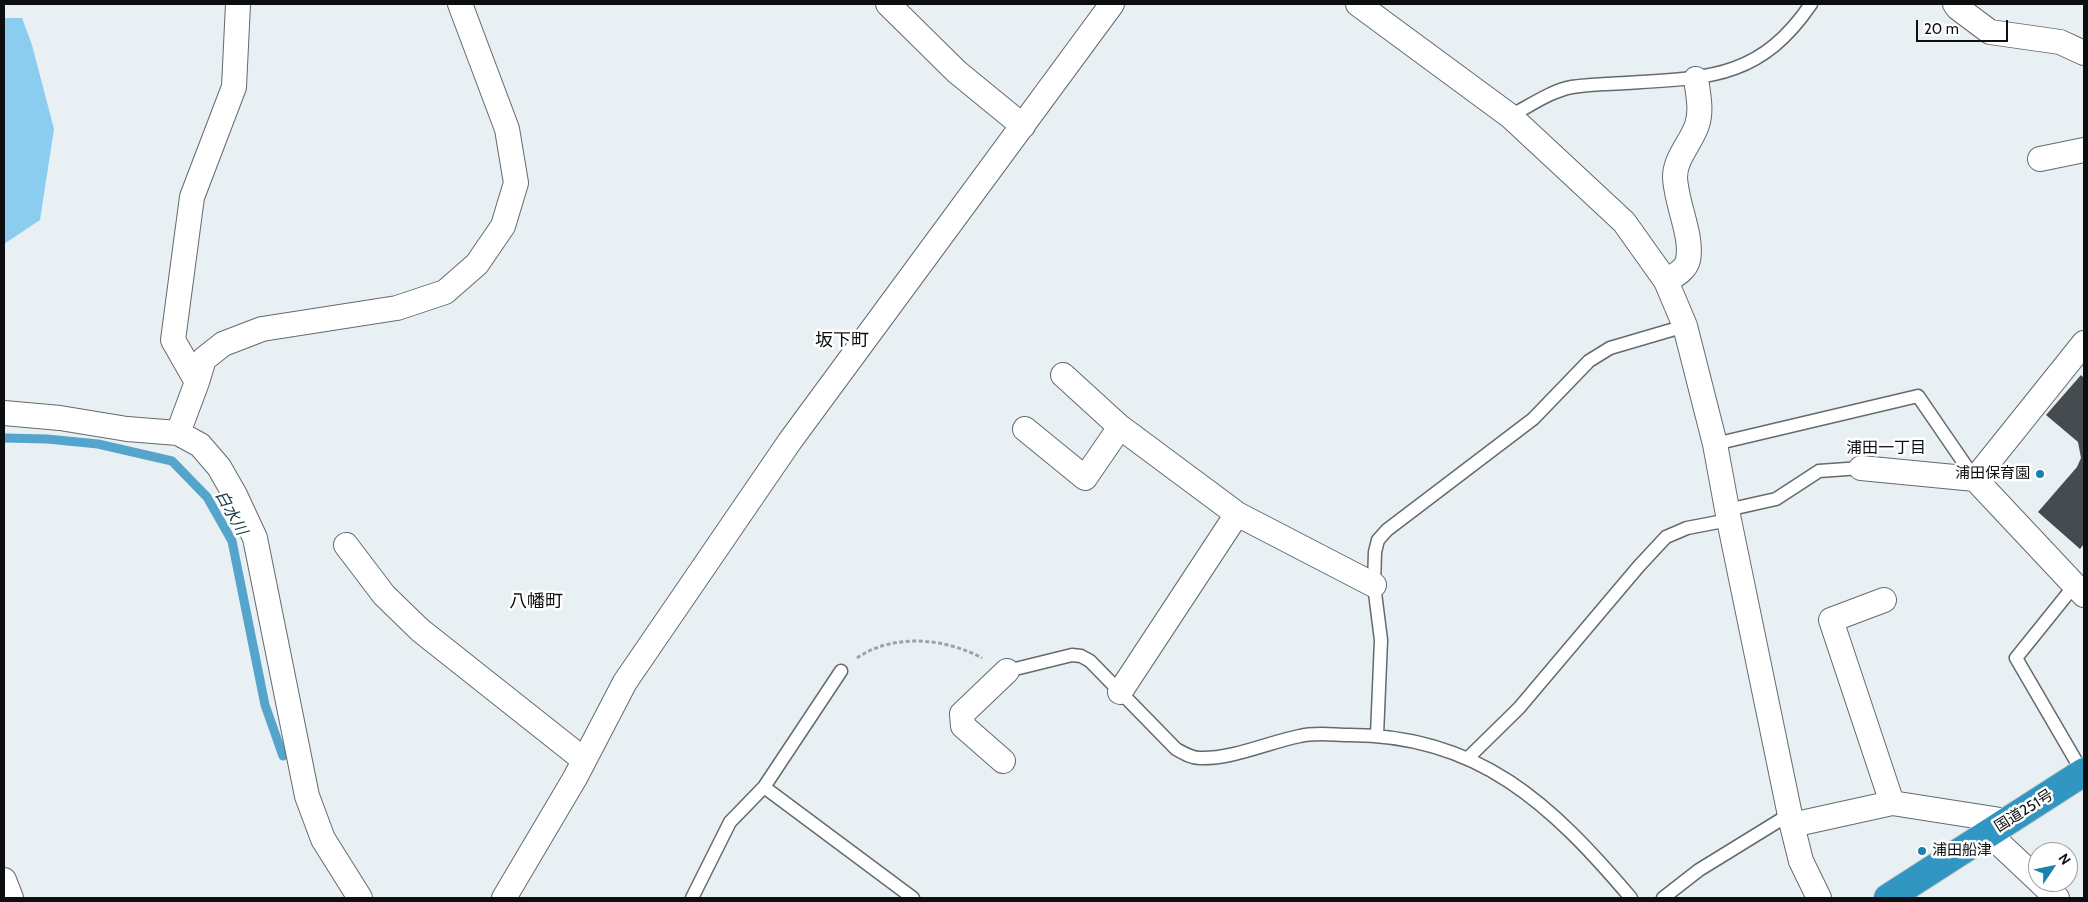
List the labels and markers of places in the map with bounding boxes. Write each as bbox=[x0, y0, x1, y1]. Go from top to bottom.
place label: 浦田保育園 bbox=[1955, 465, 2030, 483]
marker: 浦田保育園 bbox=[2034, 468, 2046, 480]
place label: 浦田船津 bbox=[1932, 842, 1992, 860]
marker: 浦田船津 bbox=[1916, 845, 1928, 857]

